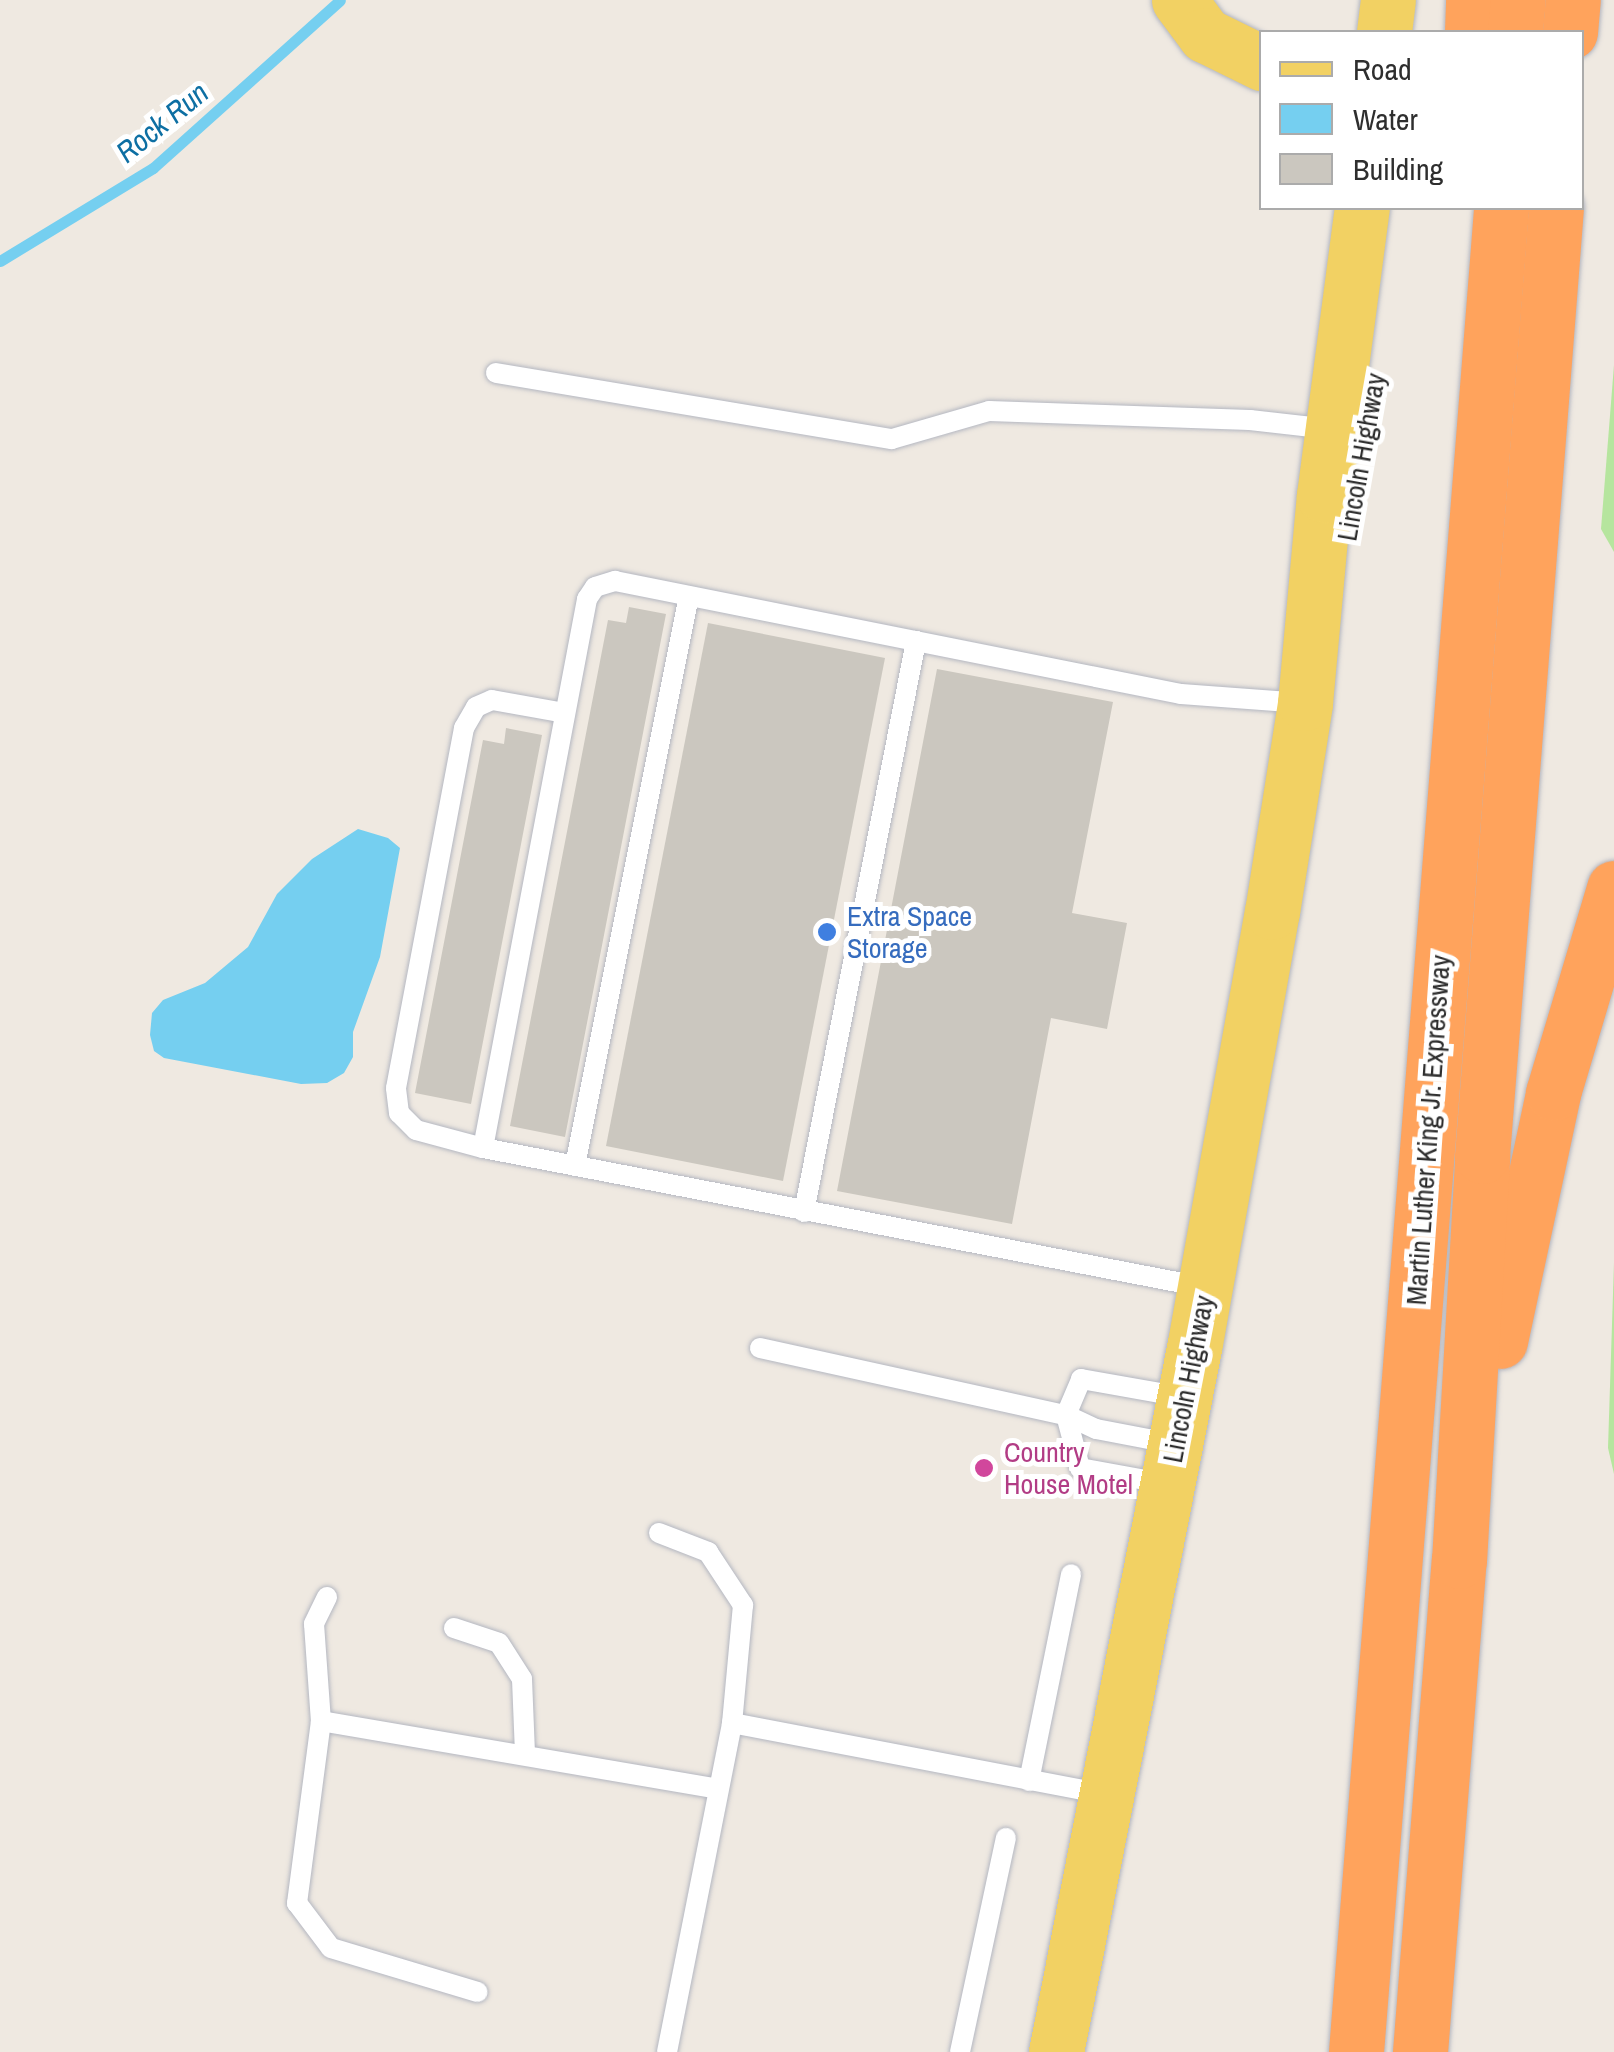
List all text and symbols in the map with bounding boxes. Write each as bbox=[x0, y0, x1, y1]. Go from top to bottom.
legend bbox=[1259, 30, 1584, 210]
text: Road bbox=[1353, 49, 1412, 89]
water label: Rock Run bbox=[109, 74, 215, 170]
text: Water bbox=[1353, 99, 1418, 139]
text: Building bbox=[1353, 149, 1443, 189]
street label: Lincoln Highway bbox=[1330, 371, 1392, 543]
place label: Extra Space Storage bbox=[847, 899, 972, 965]
marker: Extra Space Storage bbox=[816, 921, 838, 943]
street label: Martin Luther King Jr. Expressway bbox=[1399, 954, 1457, 1306]
street label: Lincoln Highway bbox=[1155, 1292, 1221, 1466]
place label: Country House Motel bbox=[1004, 1435, 1133, 1501]
marker: Country House Motel bbox=[973, 1457, 995, 1479]

